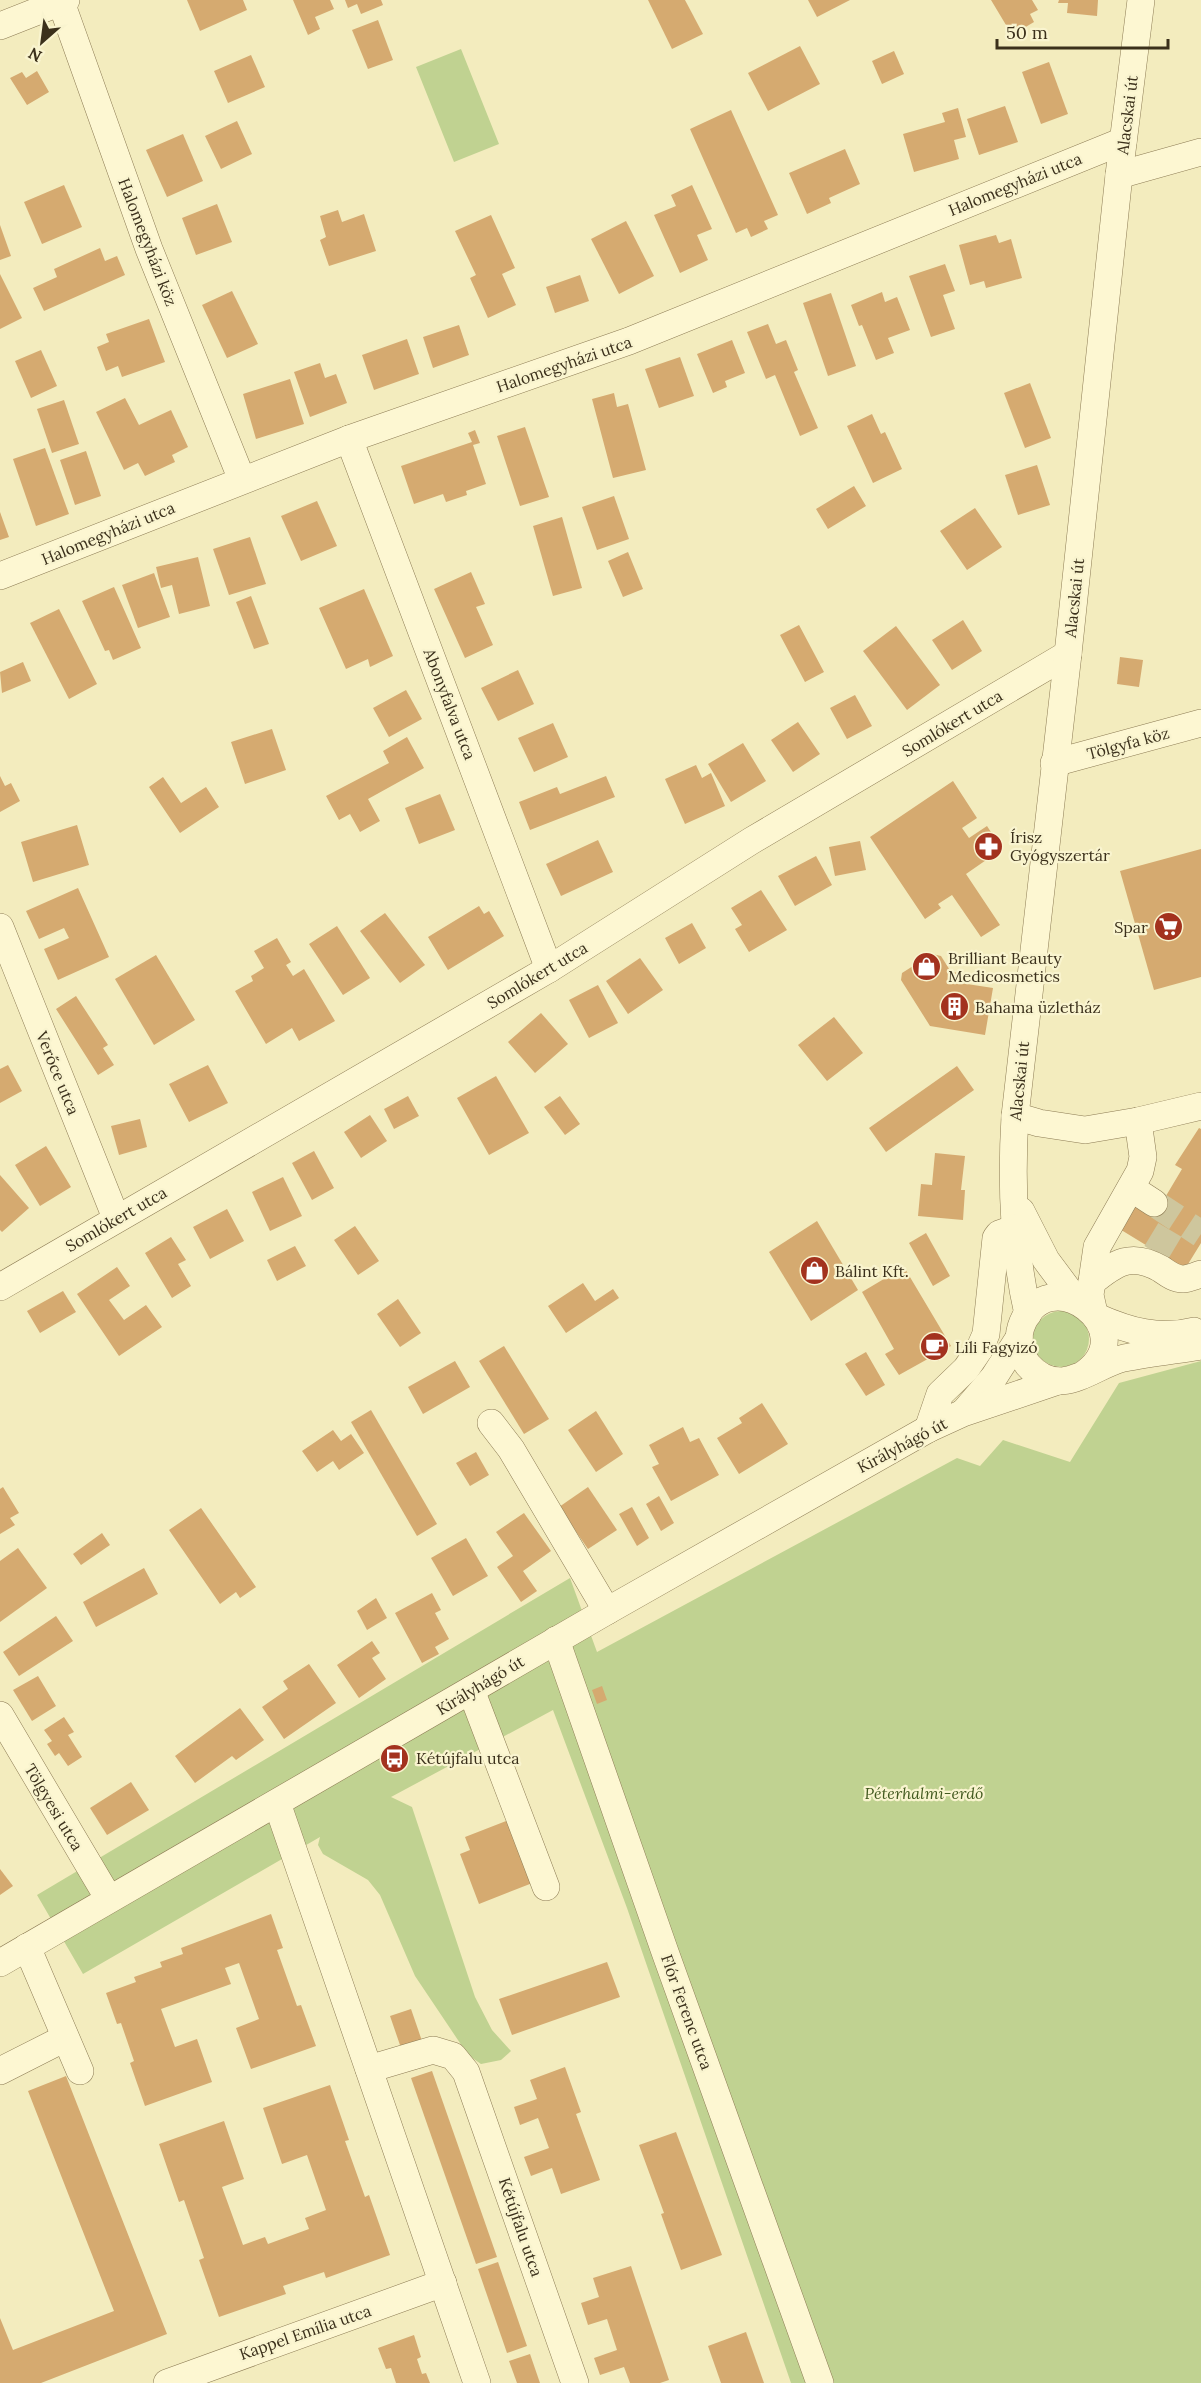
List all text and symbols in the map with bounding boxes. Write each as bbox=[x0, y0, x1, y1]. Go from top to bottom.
north arrow bbox=[12, 12, 72, 72]
scale bar bbox=[997, 12, 1168, 50]
text: 50 m bbox=[1006, 21, 1048, 44]
text: N bbox=[25, 44, 45, 67]
street label: Alacskai út bbox=[1112, 73, 1142, 157]
street label: Halomegyházi utca bbox=[945, 148, 1085, 220]
street label: Halomegyházi köz bbox=[114, 175, 182, 309]
street label: Halomegyházi utca bbox=[494, 331, 634, 397]
street label: Halomegyházi utca bbox=[38, 497, 178, 569]
street label: Alacskai út bbox=[1060, 556, 1088, 640]
street label: Abonyfalva utca bbox=[419, 645, 480, 762]
street label: Somlókert utca bbox=[898, 685, 1006, 761]
street label: Tölgyfa köz bbox=[1085, 722, 1171, 764]
place label: Írisz Gyógyszertár bbox=[1010, 827, 1110, 865]
pharmacy icon: Írisz Gyógyszertár bbox=[973, 830, 1005, 862]
supermarket icon: Spar bbox=[1153, 911, 1185, 943]
place label: Spar bbox=[1114, 917, 1148, 937]
street label: Somlókert utca bbox=[483, 937, 591, 1013]
place label: Brilliant Beauty Medicosmetics bbox=[948, 948, 1062, 986]
shop icon: Brilliant Beauty Medicosmetics bbox=[911, 951, 943, 983]
building icon: Bahama üzletház bbox=[938, 991, 970, 1023]
place label: Bahama üzletház bbox=[975, 997, 1101, 1017]
street label: Verőce utca bbox=[32, 1027, 84, 1118]
street label: Alacskai út bbox=[1005, 1039, 1033, 1123]
street label: Somlókert utca bbox=[62, 1182, 170, 1256]
shop icon: Bálint Kft. bbox=[798, 1255, 830, 1287]
place label: Bálint Kft. bbox=[835, 1261, 909, 1281]
cafe icon: Lili Fagyizó bbox=[918, 1331, 950, 1363]
place label: Lili Fagyizó bbox=[955, 1337, 1038, 1357]
street label: Királyhágó út bbox=[854, 1413, 951, 1477]
street label: Királyhágó út bbox=[432, 1651, 528, 1719]
bus stop icon: Kétújfalu utca bbox=[379, 1742, 411, 1774]
place label: Kétújfalu utca bbox=[416, 1748, 519, 1768]
street label: Tölgyesi utca bbox=[20, 1760, 88, 1854]
park label: Péterhalmi-erdő bbox=[865, 1783, 983, 1803]
street label: Flór Ferenc utca bbox=[657, 1952, 717, 2072]
street label: Kétújfalu utca bbox=[495, 2175, 547, 2279]
street label: Kappel Emília utca bbox=[236, 2300, 374, 2364]

